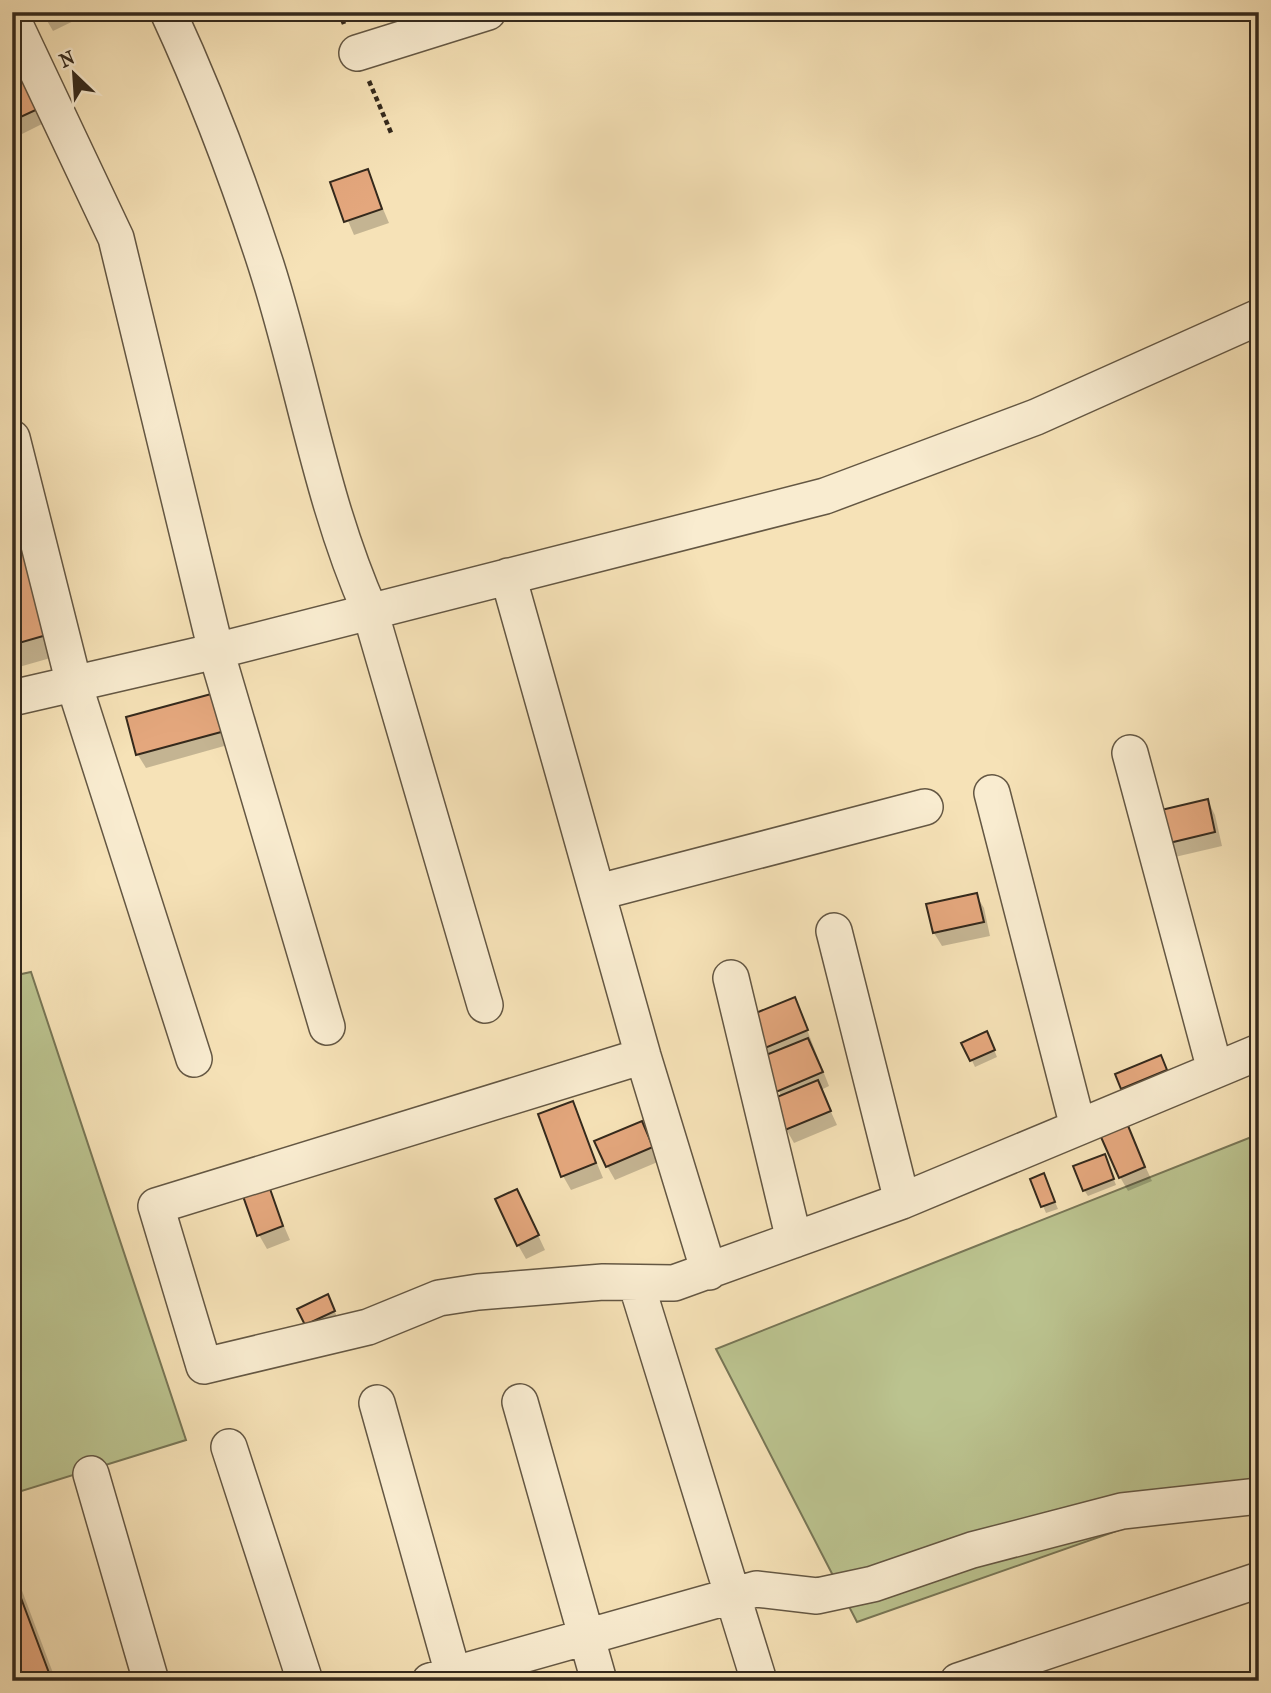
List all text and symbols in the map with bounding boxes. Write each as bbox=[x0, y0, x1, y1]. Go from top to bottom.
north arrow bbox=[38, 38, 108, 108]
text: N bbox=[56, 46, 79, 73]

